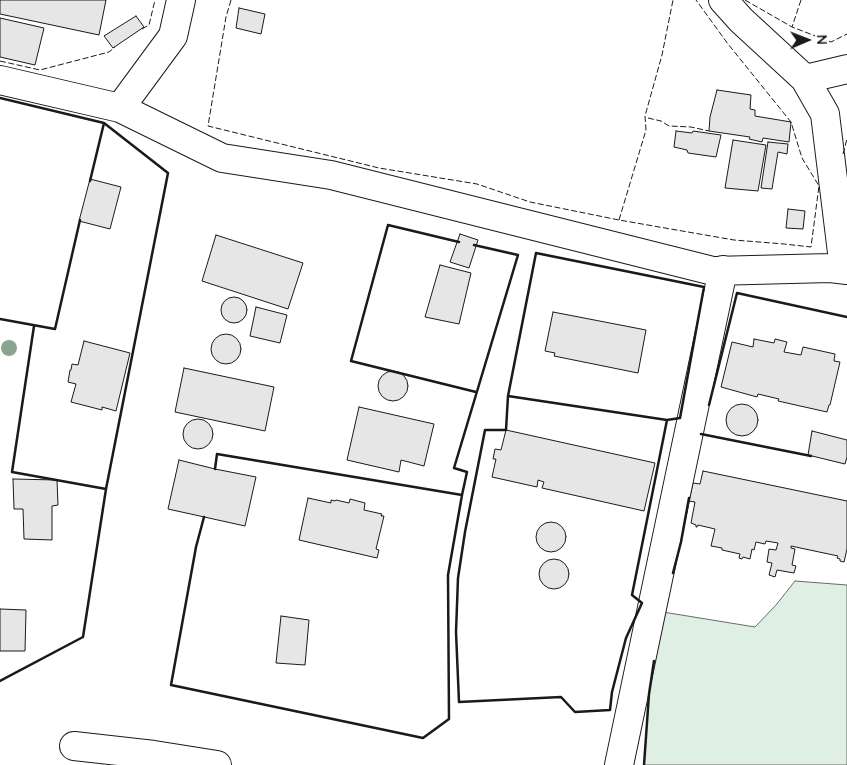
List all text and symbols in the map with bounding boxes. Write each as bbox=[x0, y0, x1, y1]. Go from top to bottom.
north arrow bbox=[782, 15, 832, 65]
text: N bbox=[813, 34, 831, 45]

